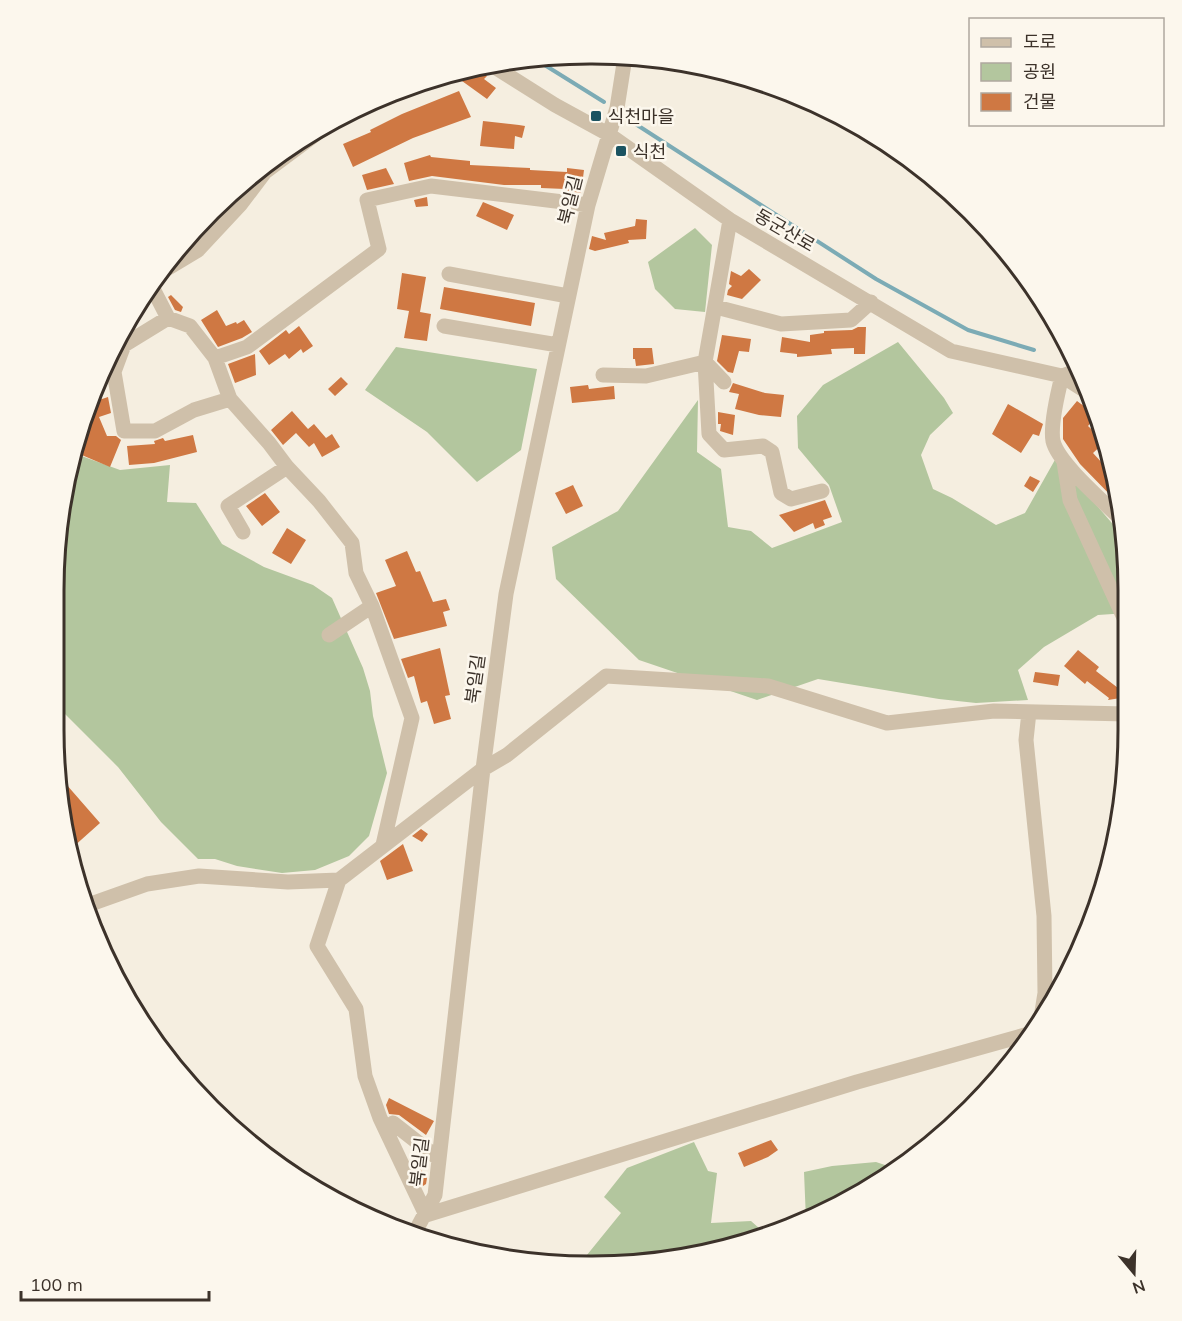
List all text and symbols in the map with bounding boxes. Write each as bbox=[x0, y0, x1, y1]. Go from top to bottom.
legend bbox=[969, 18, 1164, 126]
text: 도로 bbox=[1023, 30, 1056, 53]
text: 공원 bbox=[1023, 60, 1056, 83]
text: 건물 bbox=[1023, 90, 1056, 113]
place label: 식천마을 bbox=[608, 105, 674, 128]
marker: 식천마을 bbox=[589, 109, 603, 123]
place label: 식천 bbox=[633, 140, 666, 163]
marker: 식천 bbox=[614, 144, 628, 158]
street label: 북일길 bbox=[553, 173, 587, 227]
street label: 동군산로 bbox=[751, 203, 819, 257]
street label: 북일길 bbox=[460, 653, 490, 705]
street label: 북일길 bbox=[405, 1136, 433, 1188]
north arrow bbox=[1104, 1243, 1164, 1303]
scale bar bbox=[21, 1264, 208, 1302]
text: 100 m bbox=[30, 1273, 83, 1296]
text: N bbox=[1130, 1276, 1148, 1299]

